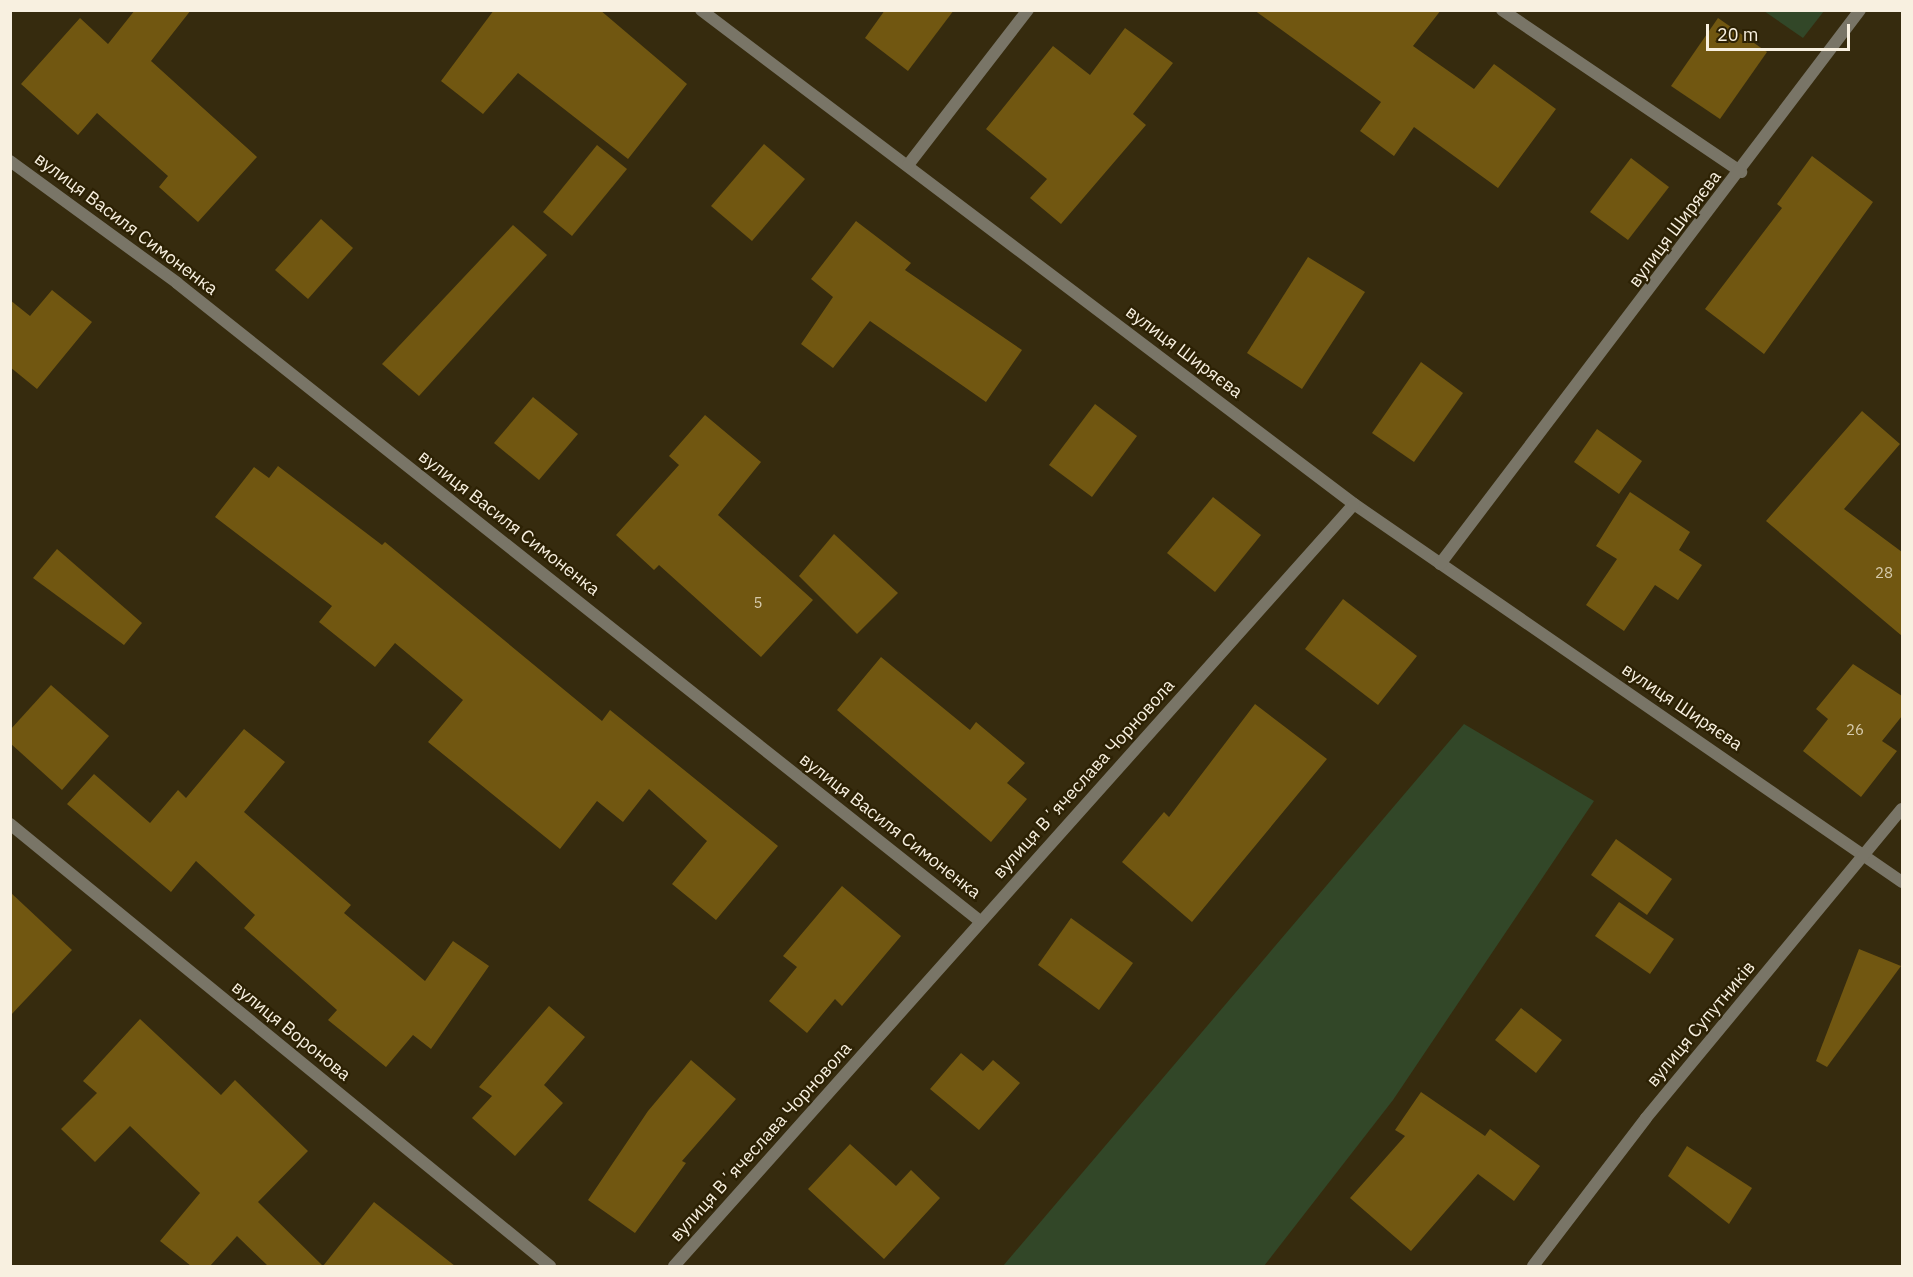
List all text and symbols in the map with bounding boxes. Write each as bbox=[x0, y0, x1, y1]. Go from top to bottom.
scale bar bbox=[1709, 12, 1853, 50]
text: 20 m bbox=[1717, 23, 1759, 46]
street label: вулиця Василя Симоненка bbox=[30, 148, 222, 300]
street label: вулиця Ширяєва bbox=[1624, 166, 1726, 292]
street label: вулиця Ширяєва bbox=[1121, 301, 1247, 403]
street label: вулиця Василя Симоненка bbox=[414, 446, 604, 600]
house number: 28 bbox=[1875, 564, 1893, 582]
house number: 5 bbox=[754, 594, 762, 612]
street label: вулиця Ширяєва bbox=[1618, 659, 1746, 755]
street label: вулиця Вʼячеслава Чорновола bbox=[989, 675, 1179, 883]
house number: 26 bbox=[1846, 721, 1864, 739]
street label: вулиця Василя Симоненка bbox=[795, 749, 985, 903]
street label: вулиця Супутників bbox=[1642, 957, 1760, 1091]
street label: вулиця Воронова bbox=[227, 976, 355, 1086]
street label: вулиця Вʼячеслава Чорновола bbox=[666, 1038, 856, 1246]

